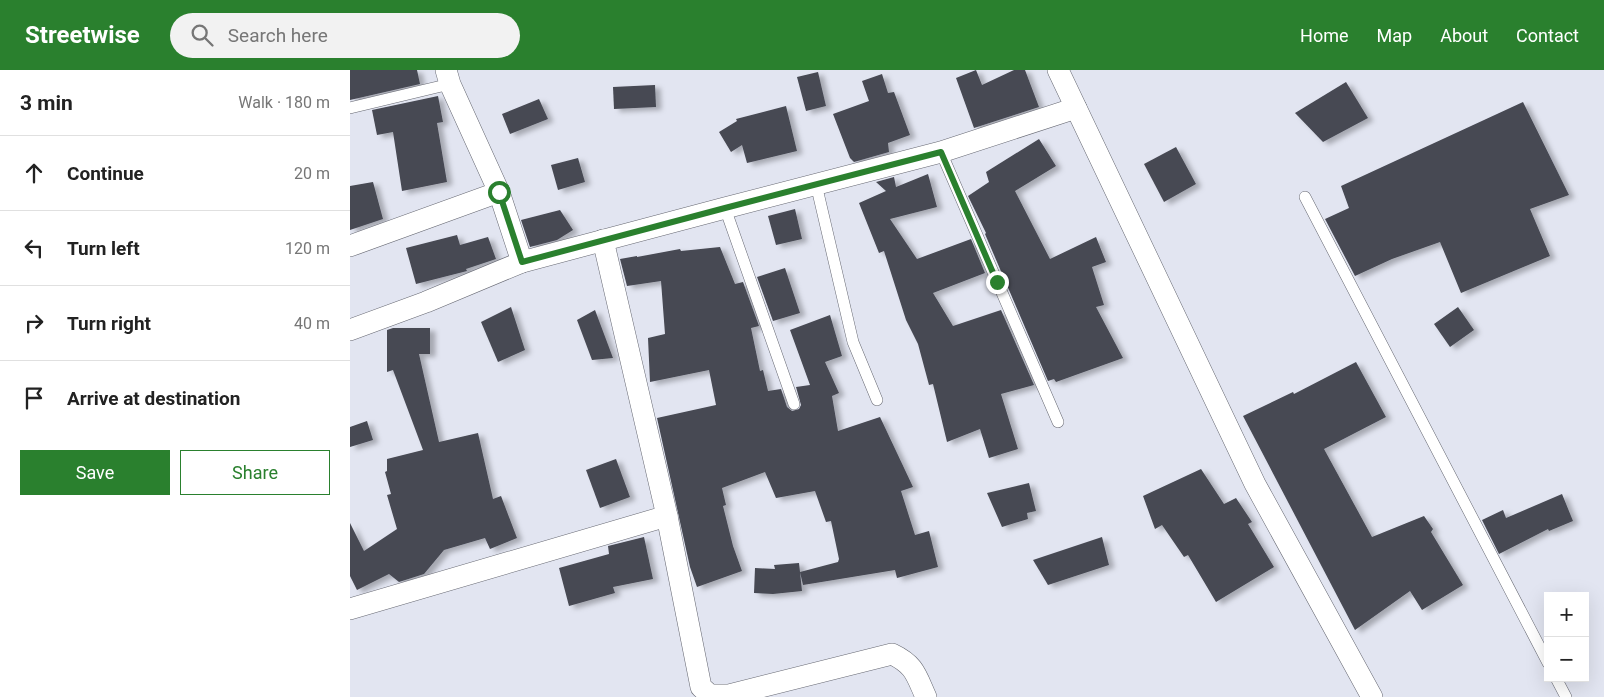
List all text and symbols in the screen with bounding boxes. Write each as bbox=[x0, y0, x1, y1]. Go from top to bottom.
search box bbox=[170, 13, 520, 58]
text: Streetwise bbox=[25, 21, 140, 49]
icon: search bbox=[188, 21, 216, 49]
text: Search here bbox=[228, 24, 328, 47]
text: Home bbox=[1300, 25, 1349, 46]
text: Map bbox=[1377, 25, 1412, 46]
text: About bbox=[1440, 25, 1488, 46]
text: Contact bbox=[1516, 25, 1579, 46]
text: 3 min bbox=[20, 91, 73, 115]
text: Walk · 180 m bbox=[238, 93, 330, 112]
icon: ahead bbox=[20, 159, 48, 187]
text: Continue bbox=[67, 162, 144, 185]
text: 20 m bbox=[294, 164, 330, 183]
route start bbox=[488, 181, 511, 204]
icon: left bbox=[20, 234, 48, 262]
text: Turn left bbox=[67, 237, 140, 260]
text: 120 m bbox=[285, 239, 330, 258]
route end bbox=[986, 271, 1009, 294]
icon: right bbox=[20, 309, 48, 337]
text: Turn right bbox=[67, 312, 151, 335]
text: 40 m bbox=[294, 314, 330, 333]
icon: arrive bbox=[20, 384, 48, 412]
text: Arrive at destination bbox=[67, 387, 240, 410]
button: Save bbox=[20, 450, 170, 495]
button: Share bbox=[180, 450, 330, 495]
map controls bbox=[1544, 592, 1589, 682]
button: + bbox=[1544, 592, 1589, 637]
button: − bbox=[1544, 637, 1589, 682]

